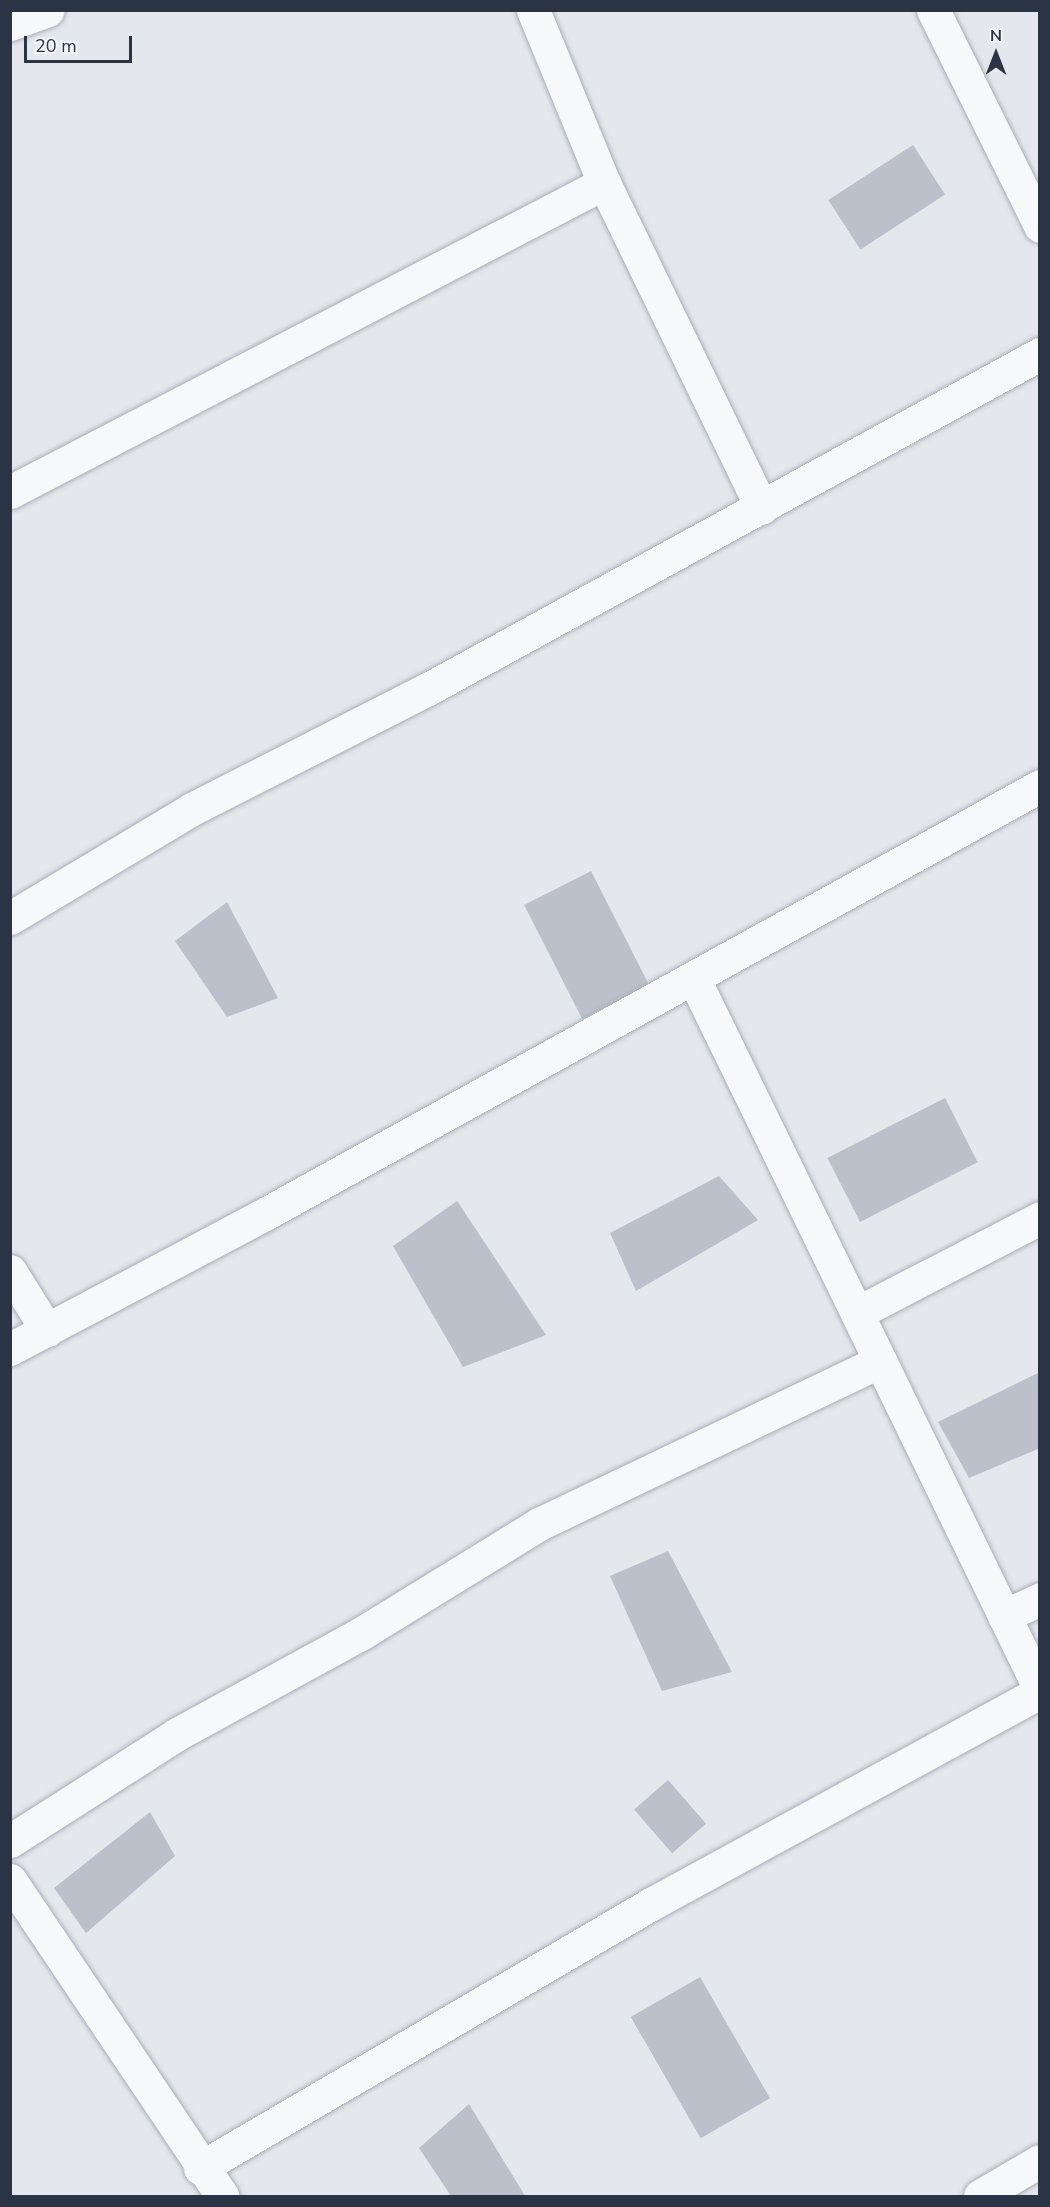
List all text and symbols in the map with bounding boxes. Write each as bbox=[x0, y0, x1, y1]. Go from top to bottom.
scale bar bbox=[27, 24, 135, 62]
north arrow bbox=[966, 24, 1026, 84]
text: N bbox=[990, 25, 1002, 47]
text: 20 m bbox=[35, 34, 77, 58]

